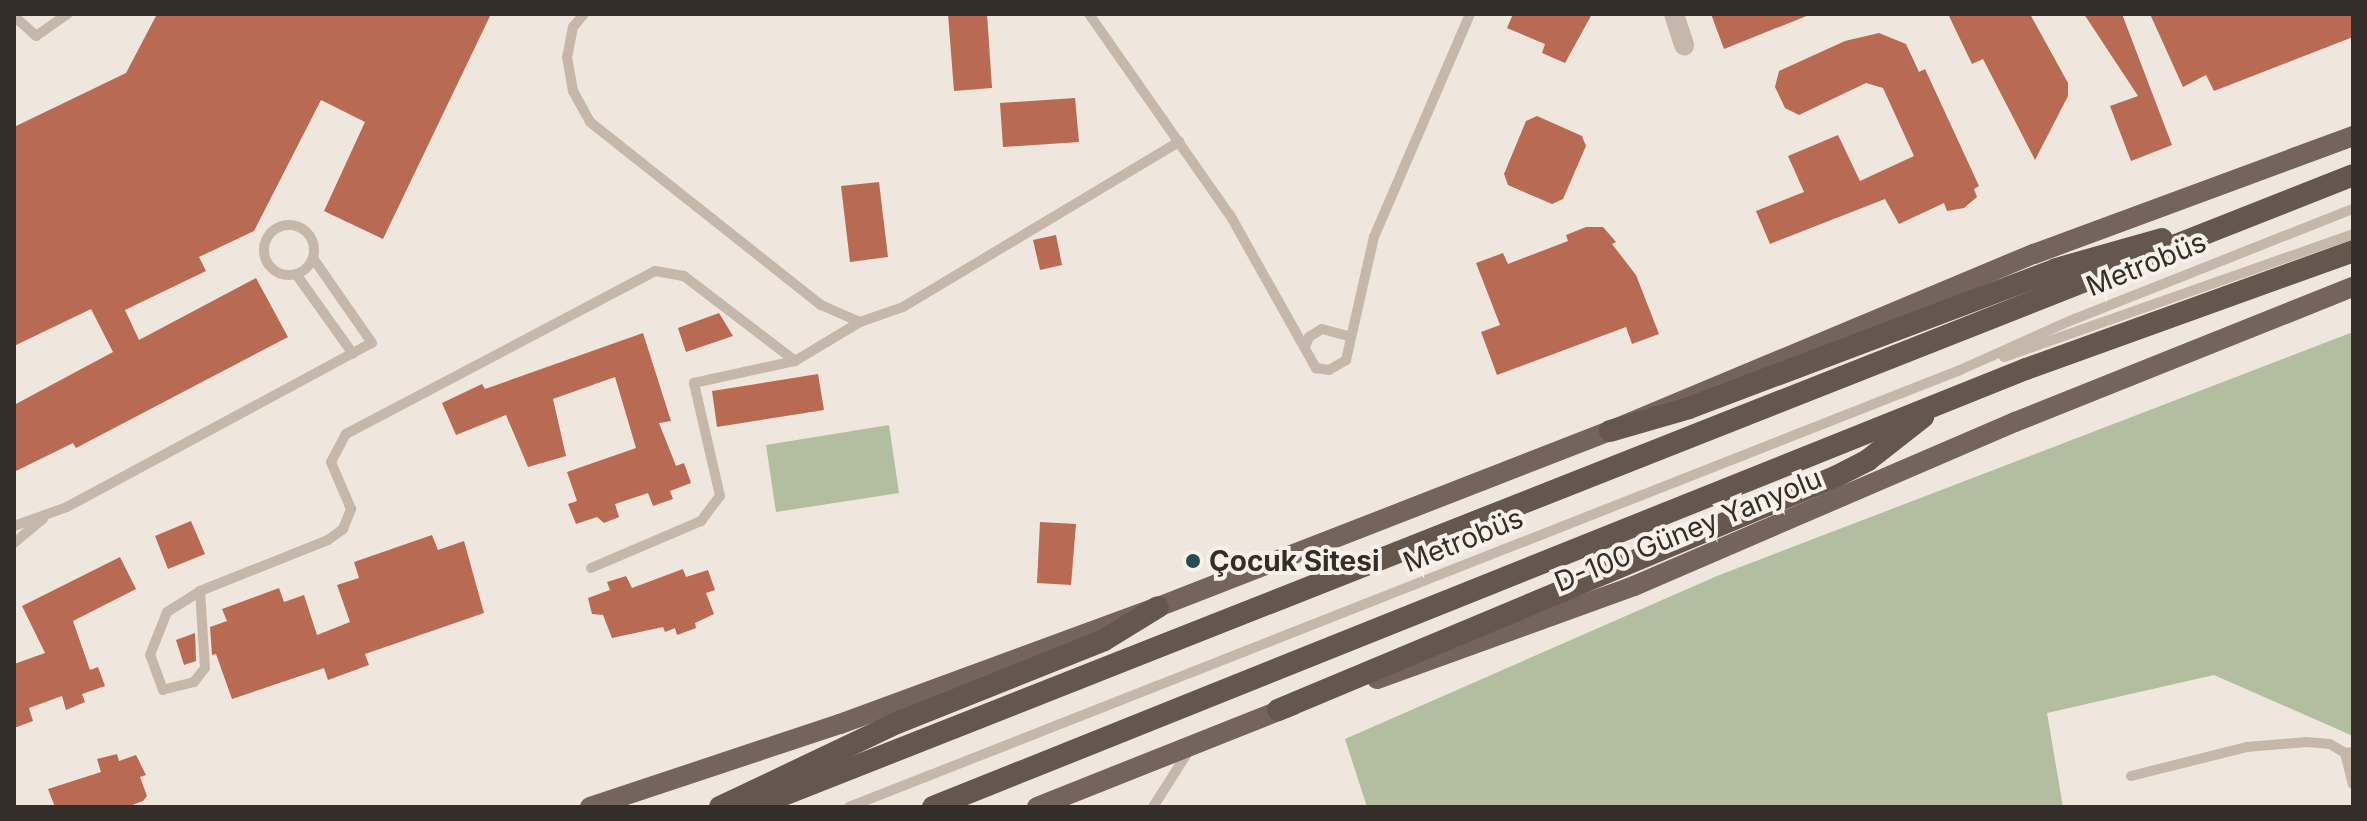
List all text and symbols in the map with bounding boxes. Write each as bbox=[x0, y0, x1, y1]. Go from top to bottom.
street label: Metrobüs bbox=[2081, 225, 2211, 303]
street label: D-100 Güney Yanyolu bbox=[1549, 461, 1827, 599]
street label: Metrobüs bbox=[1398, 501, 1528, 579]
place label: Çocuk Sitesi bbox=[1209, 544, 1380, 578]
marker: Çocuk Sitesi bbox=[1184, 552, 1202, 570]

